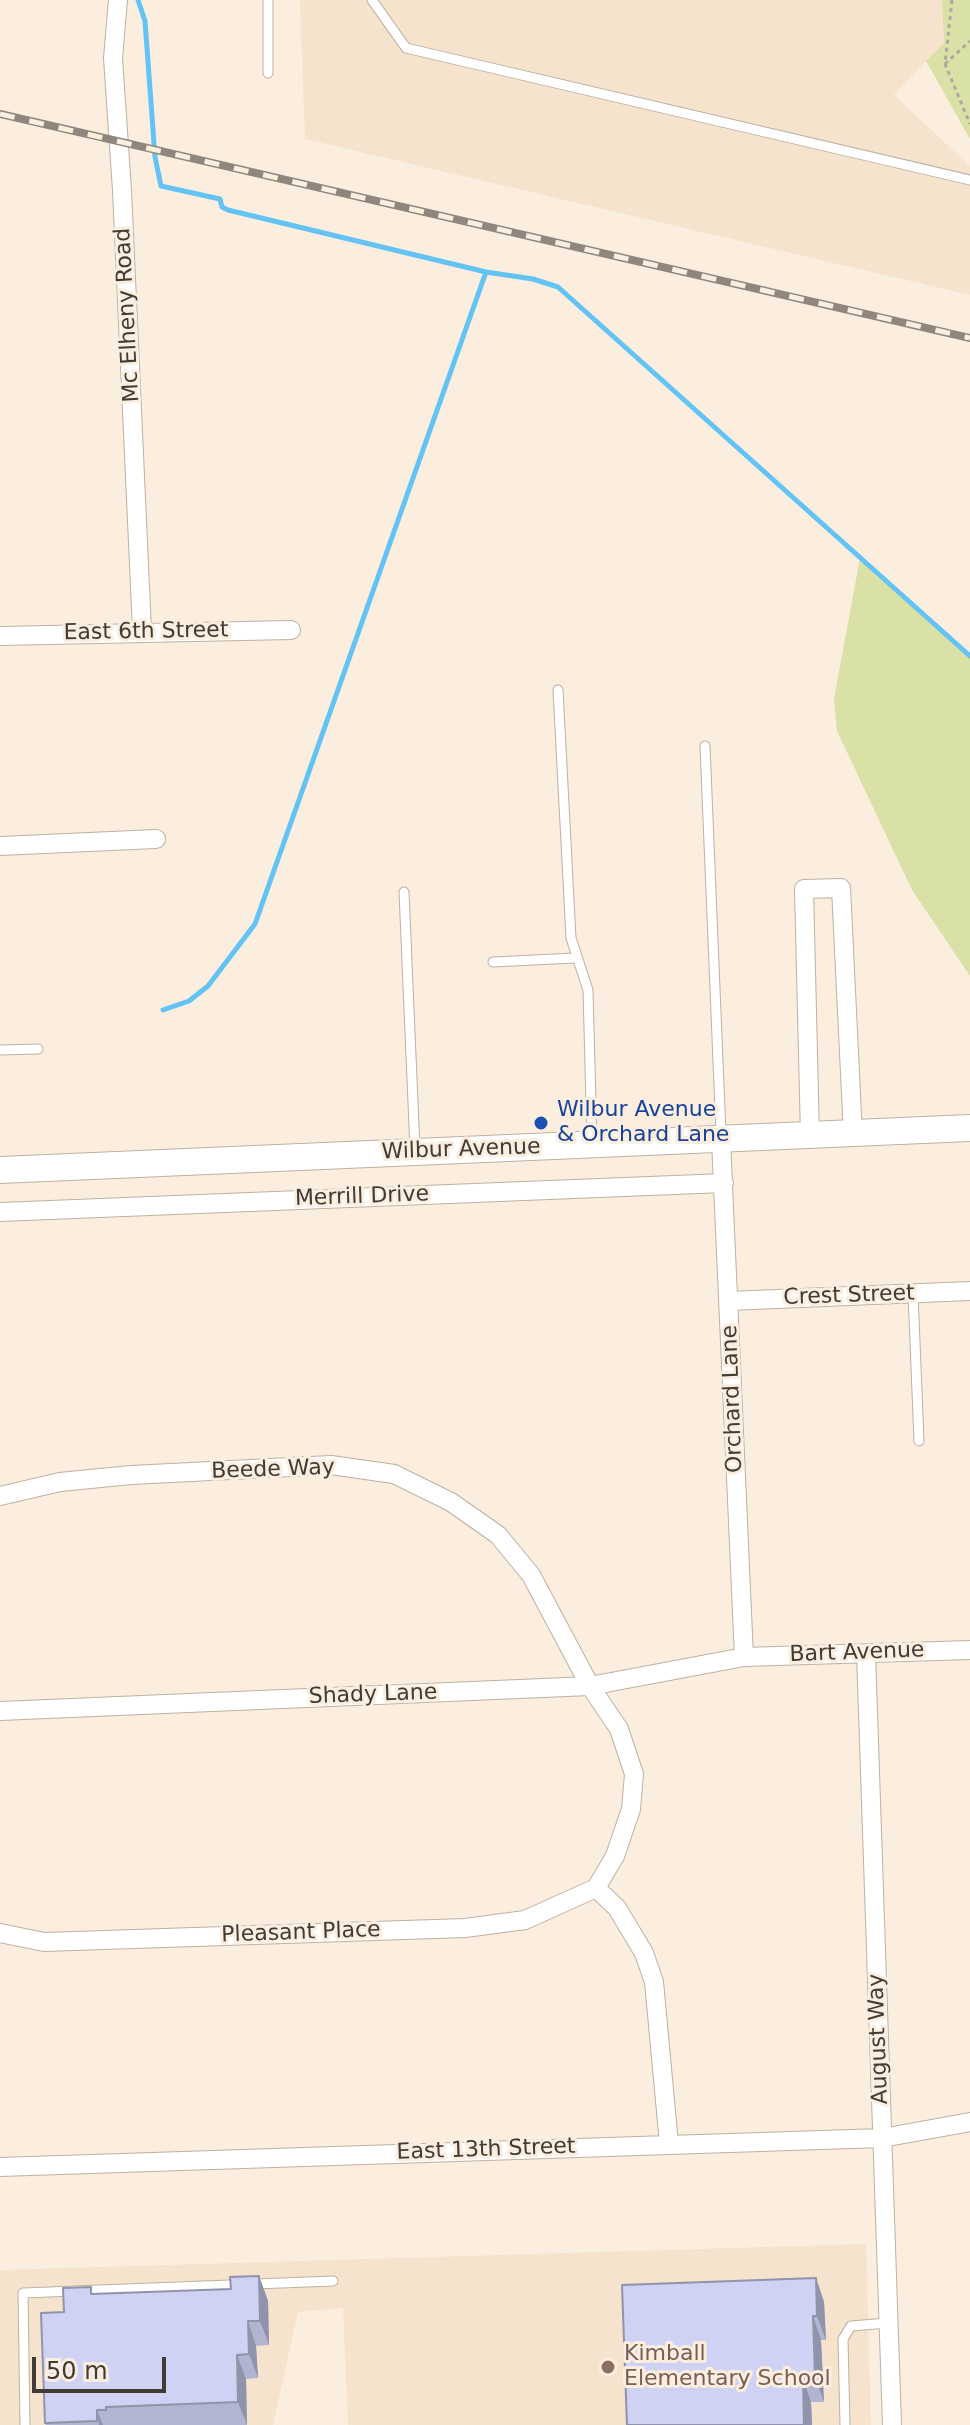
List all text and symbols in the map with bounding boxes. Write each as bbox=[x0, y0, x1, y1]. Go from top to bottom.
street label: Mc Elheny Road bbox=[110, 227, 146, 403]
street label: East 6th Street bbox=[63, 617, 229, 647]
place label: Wilbur Avenue & Orchard Lane bbox=[557, 1097, 729, 1148]
marker: Wilbur Avenue & Orchard Lane bbox=[532, 1114, 550, 1132]
street label: Wilbur Avenue bbox=[381, 1134, 541, 1166]
street label: Merrill Drive bbox=[294, 1181, 430, 1213]
street label: Crest Street bbox=[783, 1281, 915, 1311]
street label: Orchard Lane bbox=[717, 1324, 749, 1474]
street label: Beede Way bbox=[211, 1455, 335, 1485]
street label: Bart Avenue bbox=[789, 1637, 925, 1669]
street label: Shady Lane bbox=[308, 1680, 438, 1710]
street label: Pleasant Place bbox=[221, 1917, 381, 1949]
street label: August Way bbox=[864, 1973, 894, 2105]
street label: East 13th Street bbox=[396, 2134, 576, 2166]
scale bar bbox=[36, 2341, 170, 2391]
place label: Kimball Elementary School bbox=[624, 2341, 831, 2392]
text: 50 m bbox=[46, 2357, 108, 2385]
marker: Kimball Elementary School bbox=[599, 2358, 617, 2376]

